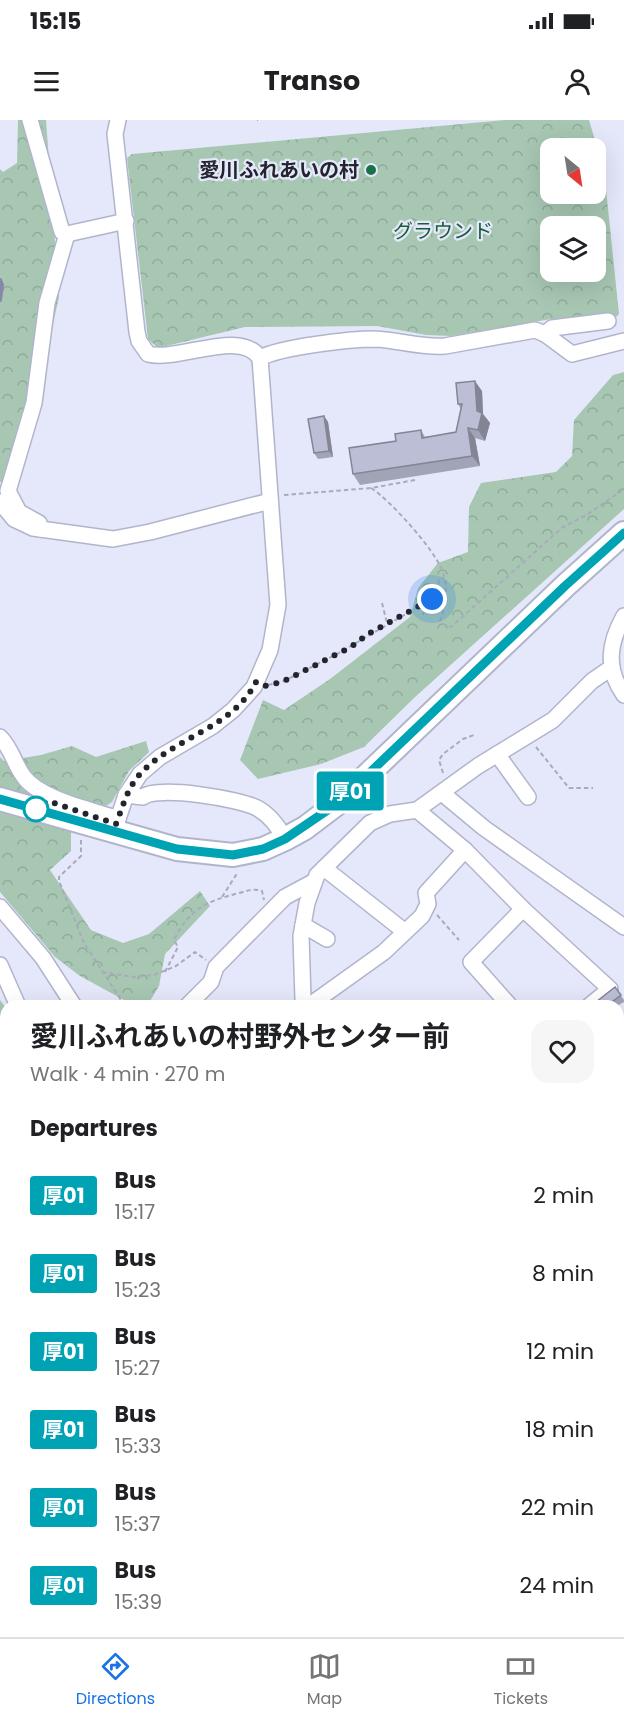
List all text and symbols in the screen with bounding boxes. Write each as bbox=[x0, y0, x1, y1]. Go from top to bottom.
text: 15:15 bbox=[30, 6, 81, 37]
text: Transo bbox=[264, 62, 360, 99]
icon: menu bbox=[30, 65, 63, 98]
icon: person bbox=[561, 65, 594, 98]
north arrow bbox=[540, 138, 606, 204]
map controls bbox=[540, 138, 606, 282]
place label: 愛川ふれあいの村 bbox=[199, 156, 359, 184]
marker: 愛川ふれあいの村 bbox=[364, 163, 378, 177]
button: layers bbox=[540, 216, 606, 282]
park label: グラウンド bbox=[393, 217, 493, 245]
your location bbox=[417, 584, 447, 614]
line badge: 厚01 bbox=[316, 772, 385, 810]
text: 厚01 bbox=[329, 777, 371, 806]
unlabelled marker bbox=[23, 796, 49, 822]
text: 愛川ふれあいの村野外センター前 bbox=[30, 1017, 450, 1056]
button: heart bbox=[531, 1020, 594, 1083]
text: Walk · 4 min · 270 m bbox=[30, 1060, 225, 1088]
text: Departures bbox=[30, 1113, 158, 1144]
text: Bus bbox=[115, 1165, 156, 1196]
text: 2 min bbox=[533, 1180, 594, 1211]
text: 厚01 bbox=[42, 1181, 85, 1210]
text: 15:17 bbox=[115, 1198, 155, 1226]
text: Bus bbox=[115, 1243, 156, 1274]
text: 8 min bbox=[532, 1258, 594, 1289]
text: 厚01 bbox=[42, 1259, 85, 1288]
text: 15:23 bbox=[115, 1276, 161, 1304]
text: Bus bbox=[115, 1321, 156, 1352]
text: 12 min bbox=[526, 1336, 594, 1367]
text: 厚01 bbox=[42, 1337, 85, 1366]
text: 15:27 bbox=[115, 1354, 160, 1382]
text: Bus bbox=[115, 1399, 156, 1430]
text: 18 min bbox=[525, 1414, 594, 1445]
text: 厚01 bbox=[42, 1415, 85, 1444]
text: 15:33 bbox=[115, 1432, 161, 1460]
text: Bus bbox=[115, 1477, 156, 1508]
text: 22 min bbox=[521, 1492, 594, 1523]
text: 厚01 bbox=[42, 1493, 85, 1522]
text: 15:37 bbox=[115, 1510, 161, 1538]
text: Bus bbox=[115, 1555, 156, 1586]
text: 24 min bbox=[519, 1570, 594, 1601]
text: 厚01 bbox=[42, 1571, 85, 1600]
text: 15:39 bbox=[115, 1588, 162, 1616]
tab: Directions bbox=[76, 1650, 155, 1711]
tab: Map bbox=[307, 1650, 342, 1711]
tab: Tickets bbox=[494, 1650, 548, 1711]

